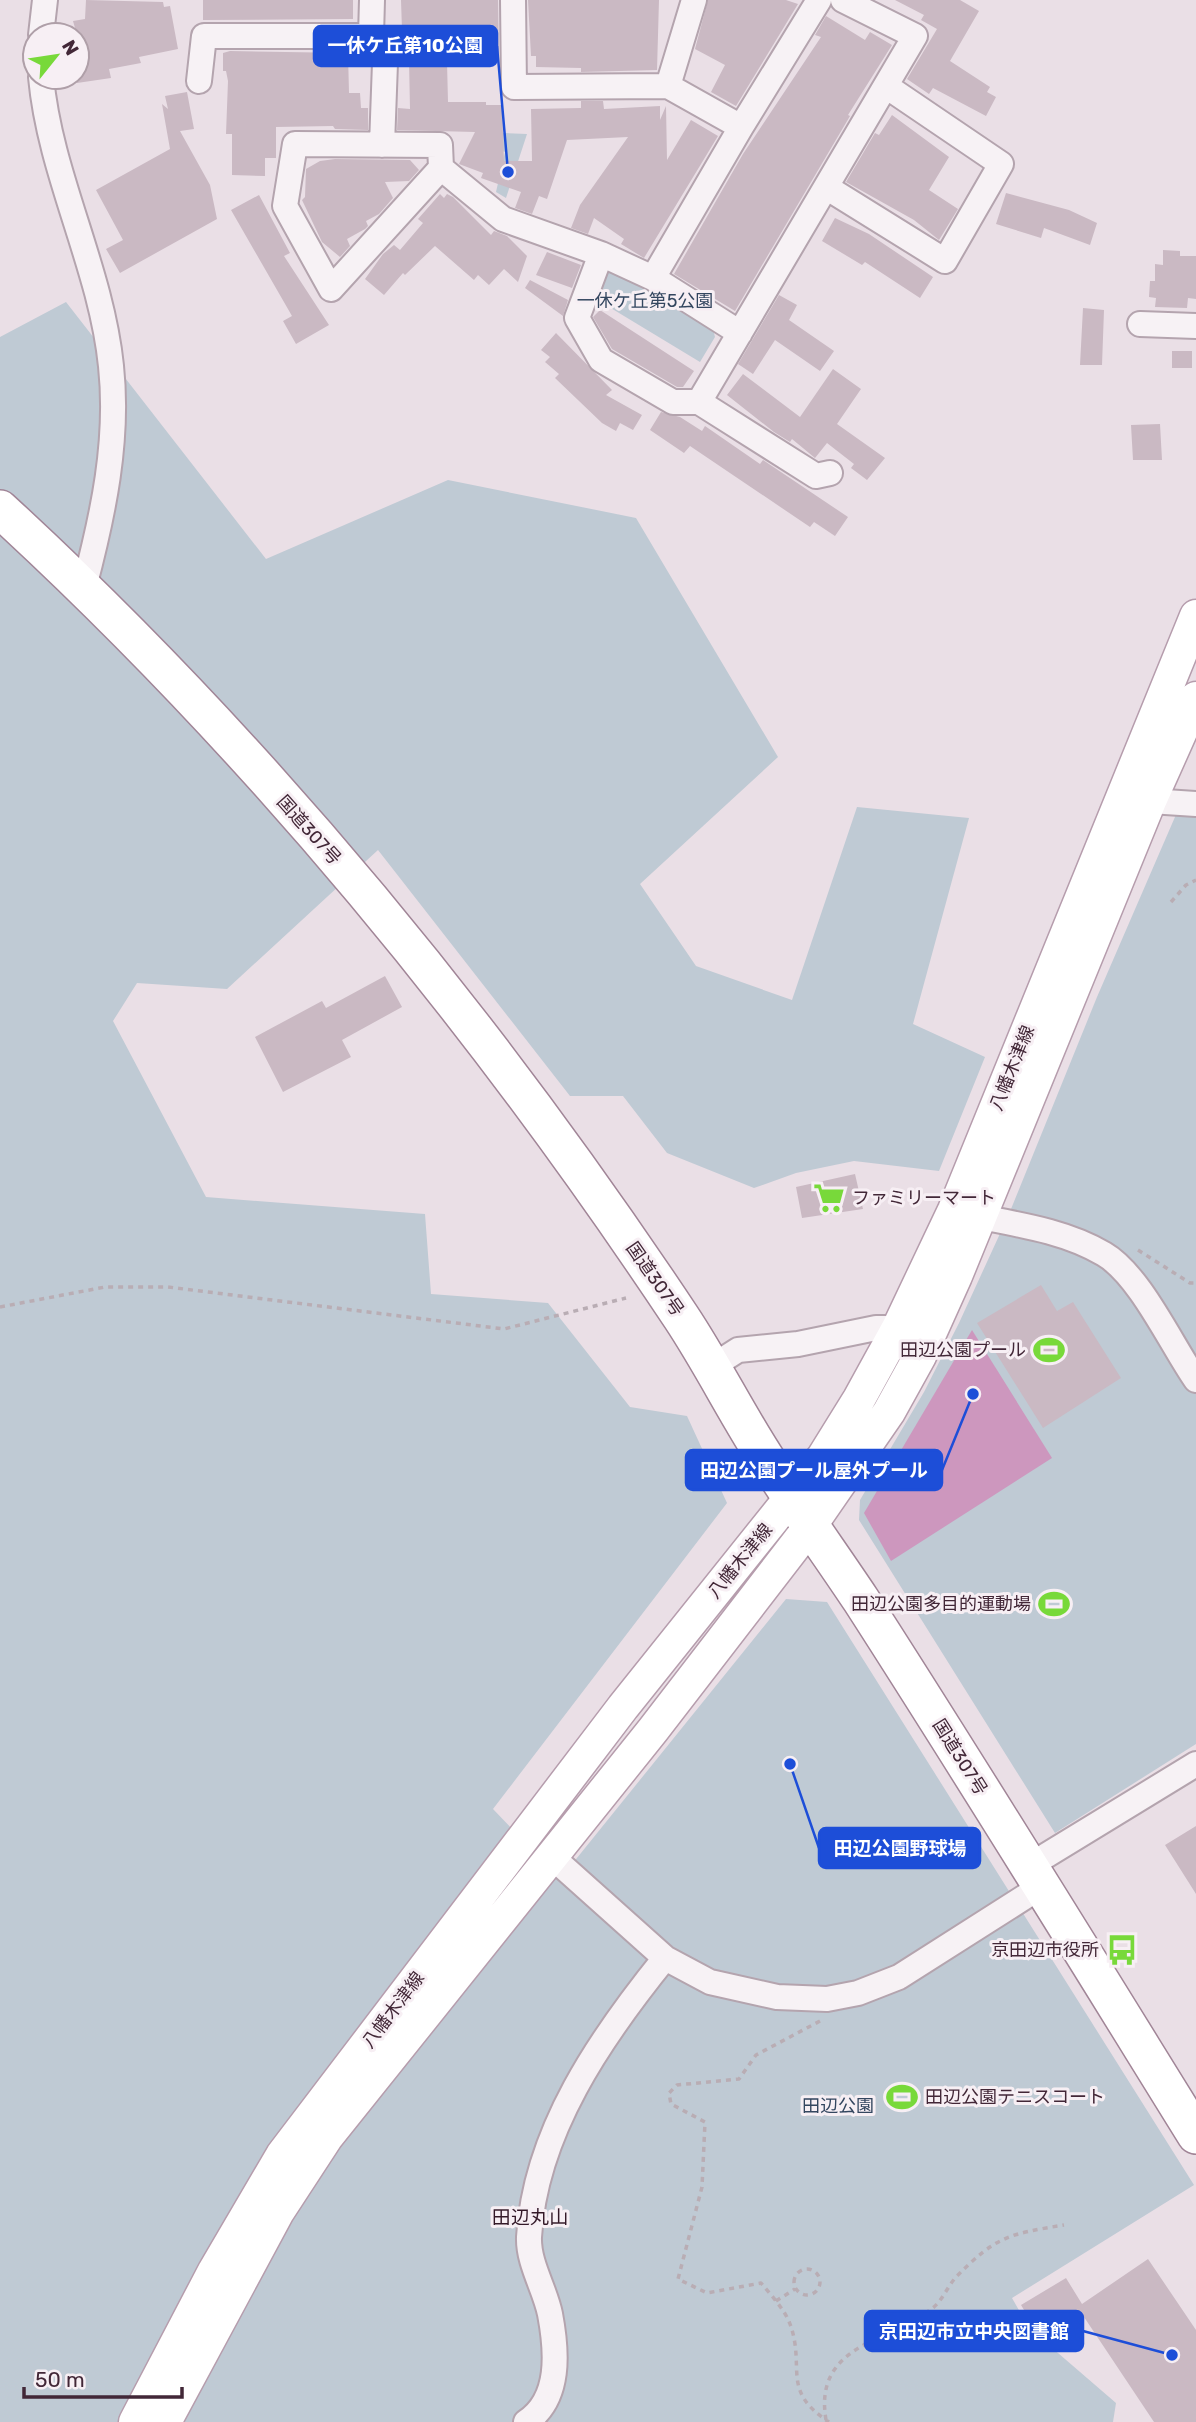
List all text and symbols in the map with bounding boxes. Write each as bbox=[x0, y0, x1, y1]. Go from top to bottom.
north arrow bbox=[21, 21, 91, 91]
callout: 一休ケ丘第10公園 bbox=[314, 26, 497, 66]
text: 一休ケ丘第10公園 bbox=[327, 34, 483, 57]
text: N bbox=[57, 36, 84, 59]
park label: 一休ケ丘第5公園 bbox=[577, 290, 713, 312]
street label: 国道307号 bbox=[272, 791, 346, 869]
street label: 八幡木津線 bbox=[985, 1022, 1039, 1114]
supermarket icon: ファミリーマート bbox=[812, 1181, 846, 1215]
place label: ファミリーマート bbox=[852, 1187, 996, 1209]
street label: 国道307号 bbox=[621, 1238, 689, 1320]
sports icon: 田辺公園プール bbox=[1032, 1333, 1066, 1367]
place label: 田辺公園プール bbox=[900, 1339, 1026, 1361]
callout: 田辺公園プール屋外プール bbox=[686, 1450, 942, 1490]
text: 田辺公園プール屋外プール bbox=[700, 1459, 928, 1482]
street label: 八幡木津線 bbox=[703, 1519, 777, 1603]
sports icon: 田辺公園多目的運動場 bbox=[1037, 1587, 1071, 1621]
place label: 田辺公園多目的運動場 bbox=[851, 1593, 1031, 1615]
street label: 国道307号 bbox=[928, 1715, 992, 1799]
callout: 田辺公園野球場 bbox=[819, 1828, 980, 1868]
text: 田辺公園野球場 bbox=[833, 1837, 967, 1860]
bus stop icon: 京田辺市役所 bbox=[1105, 1933, 1139, 1967]
place label: 京田辺市役所 bbox=[991, 1939, 1099, 1961]
street label: 八幡木津線 bbox=[357, 1967, 429, 2053]
sports icon: 田辺公園テニスコート bbox=[885, 2080, 919, 2114]
place label: 田辺公園テニスコート bbox=[925, 2086, 1105, 2108]
park label: 田辺公園 bbox=[802, 2095, 874, 2117]
district label: 田辺丸山 bbox=[492, 2206, 568, 2229]
callout: 京田辺市立中央図書館 bbox=[865, 2311, 1083, 2351]
text: 京田辺市立中央図書館 bbox=[879, 2320, 1069, 2343]
scale bar bbox=[24, 2356, 182, 2400]
text: 50 m bbox=[35, 2367, 85, 2392]

